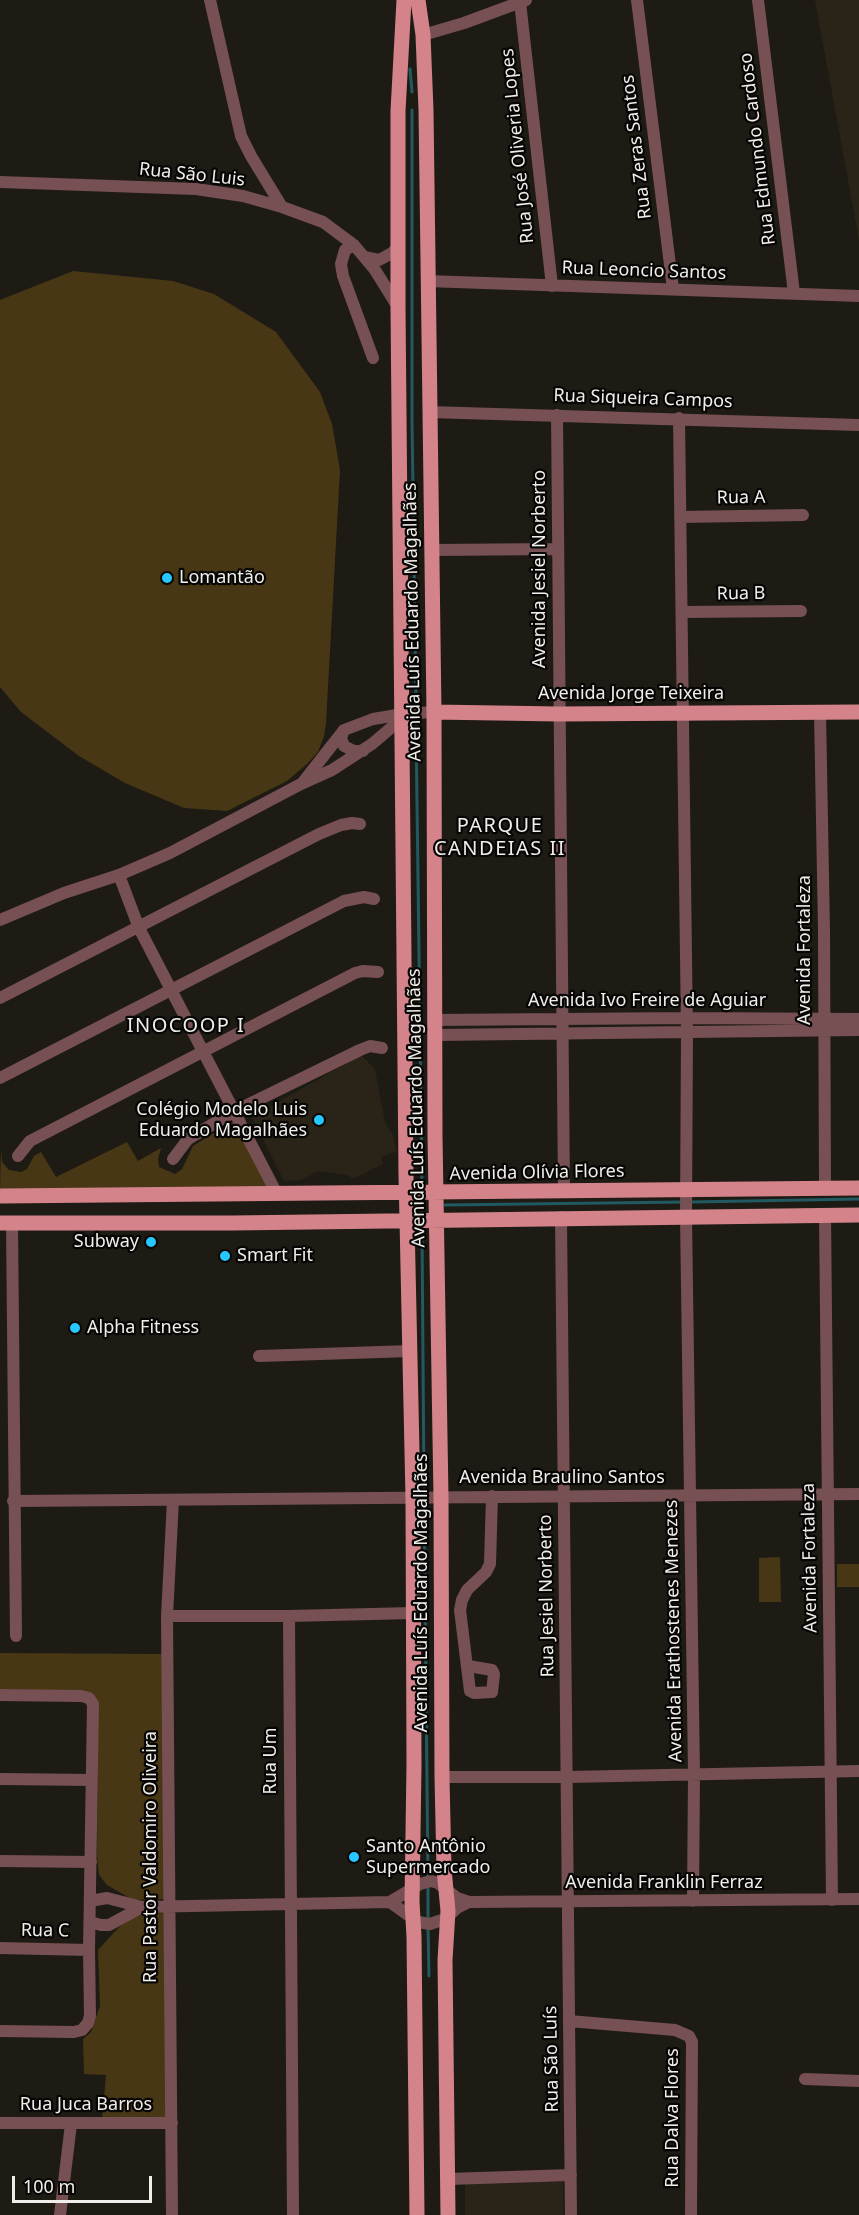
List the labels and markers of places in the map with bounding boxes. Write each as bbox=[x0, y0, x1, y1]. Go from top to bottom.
place label: Lomantão bbox=[179, 567, 265, 589]
marker: Lomantão bbox=[160, 571, 174, 585]
place label: Colégio Modelo Luis Eduardo Magalhães bbox=[136, 1099, 307, 1142]
marker: Colégio Modelo Luis Eduardo Magalhães bbox=[312, 1113, 326, 1127]
place label: Subway bbox=[74, 1231, 139, 1253]
marker: Subway bbox=[144, 1235, 158, 1249]
place label: Smart Fit bbox=[237, 1245, 313, 1267]
marker: Smart Fit bbox=[218, 1249, 232, 1263]
place label: Alpha Fitness bbox=[87, 1317, 199, 1339]
marker: Alpha Fitness bbox=[68, 1321, 82, 1335]
place label: Santo Antônio Supermercado bbox=[366, 1836, 490, 1878]
marker: Santo Antônio Supermercado bbox=[347, 1850, 361, 1864]

